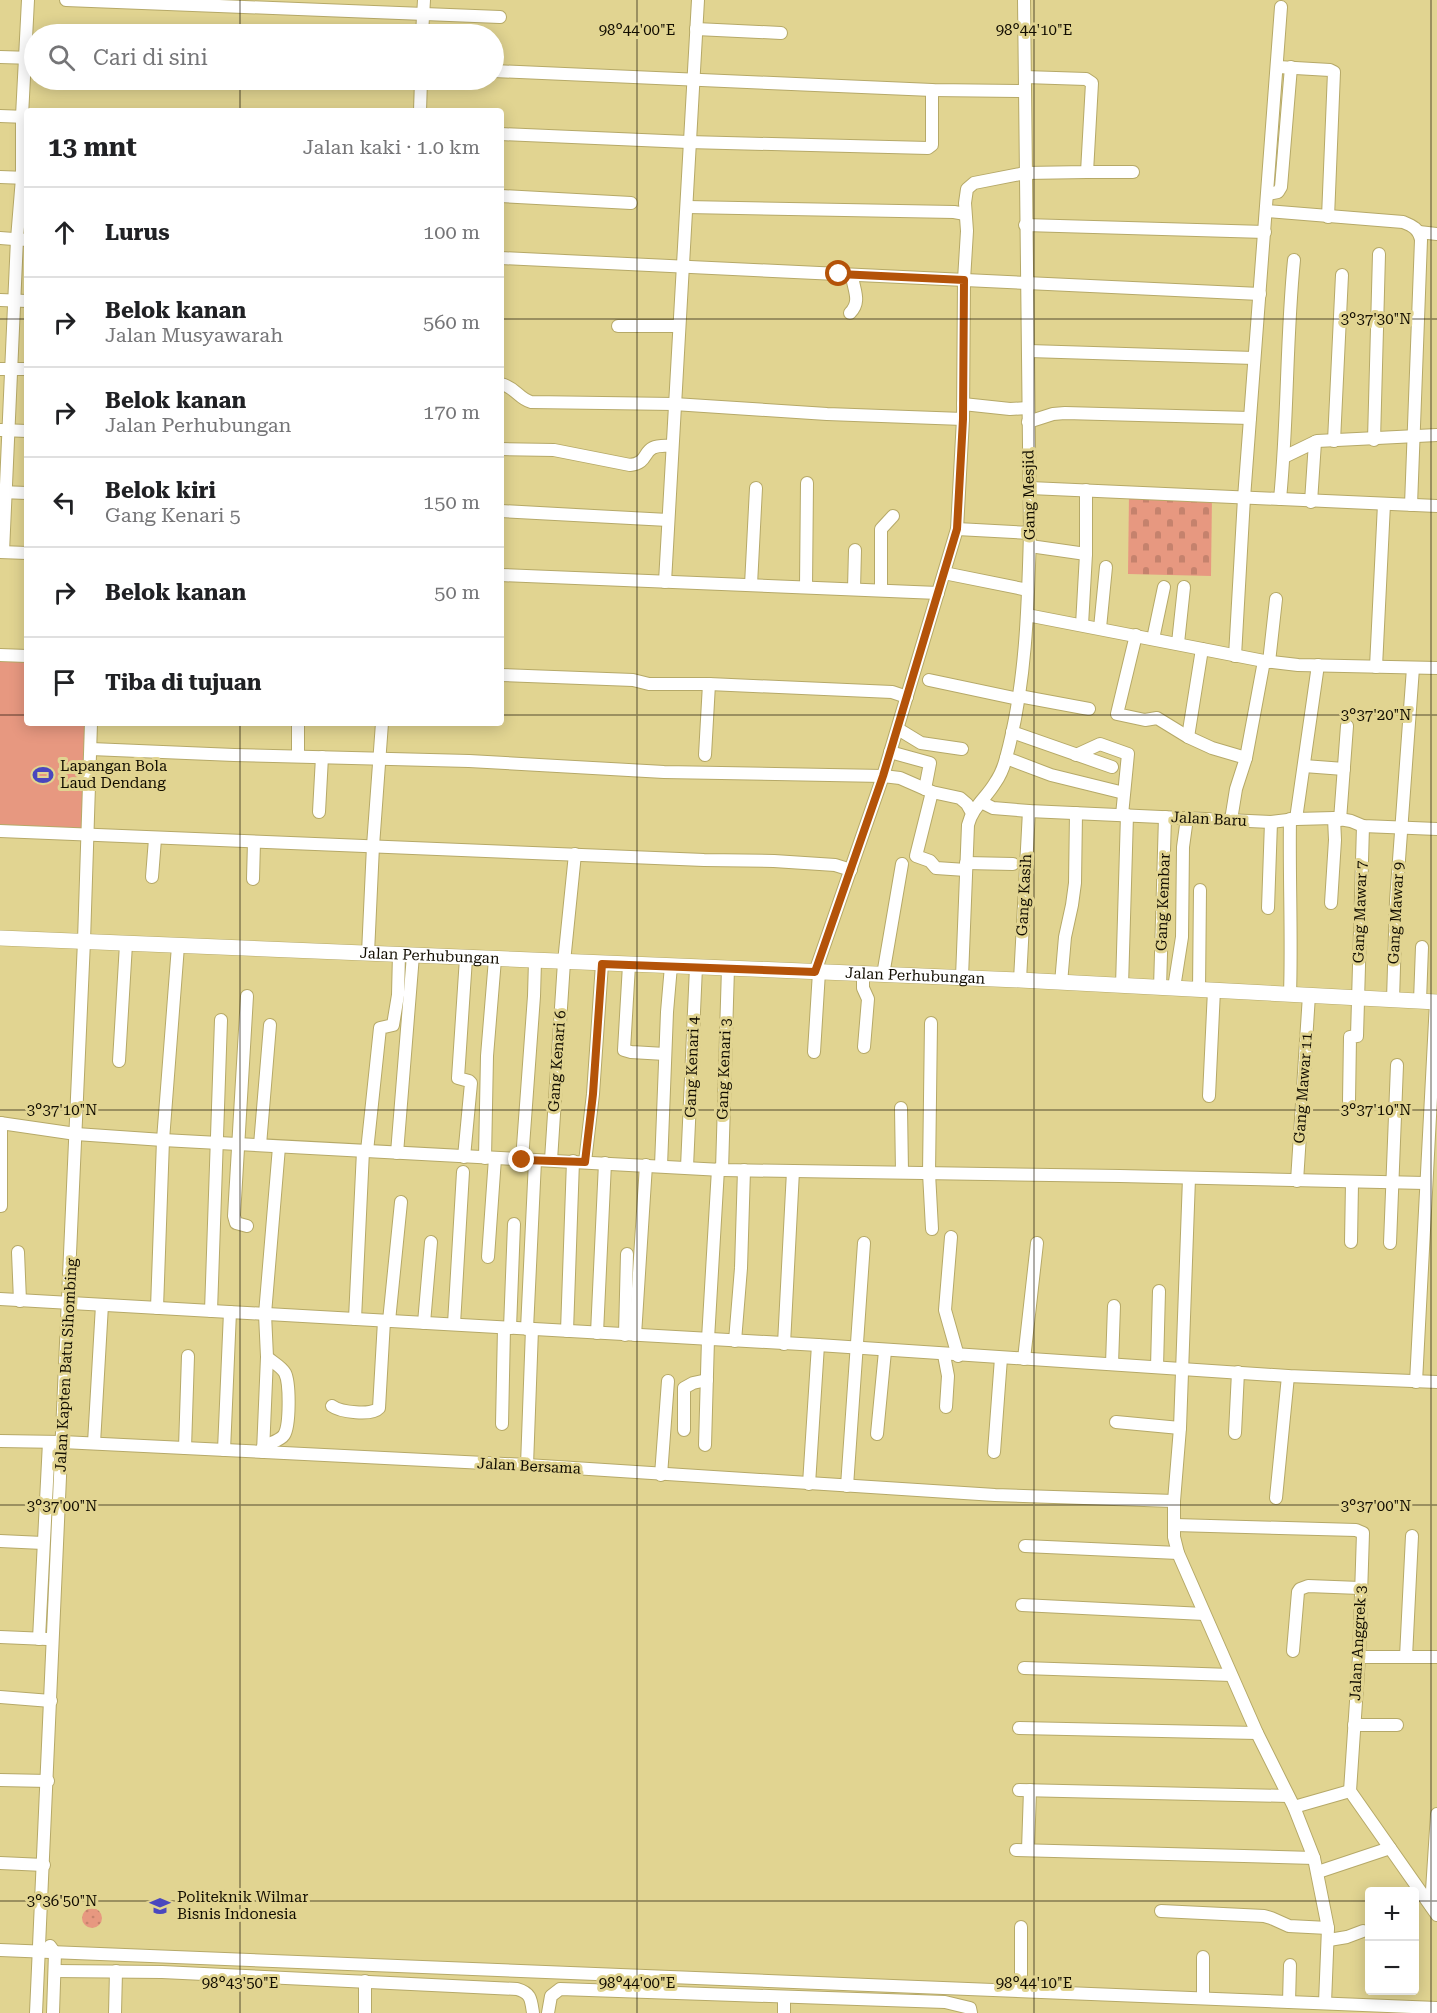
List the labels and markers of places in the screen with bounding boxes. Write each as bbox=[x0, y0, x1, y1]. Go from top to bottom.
place label: Lapangan Bola Laud Dendang bbox=[60, 757, 167, 792]
sports icon: Lapangan Bola Laud Dendang bbox=[31, 763, 55, 787]
place label: Politeknik Wilmar Bisnis Indonesia bbox=[177, 1888, 308, 1923]
school or university icon: Politeknik Wilmar Bisnis Indonesia bbox=[148, 1894, 172, 1918]

